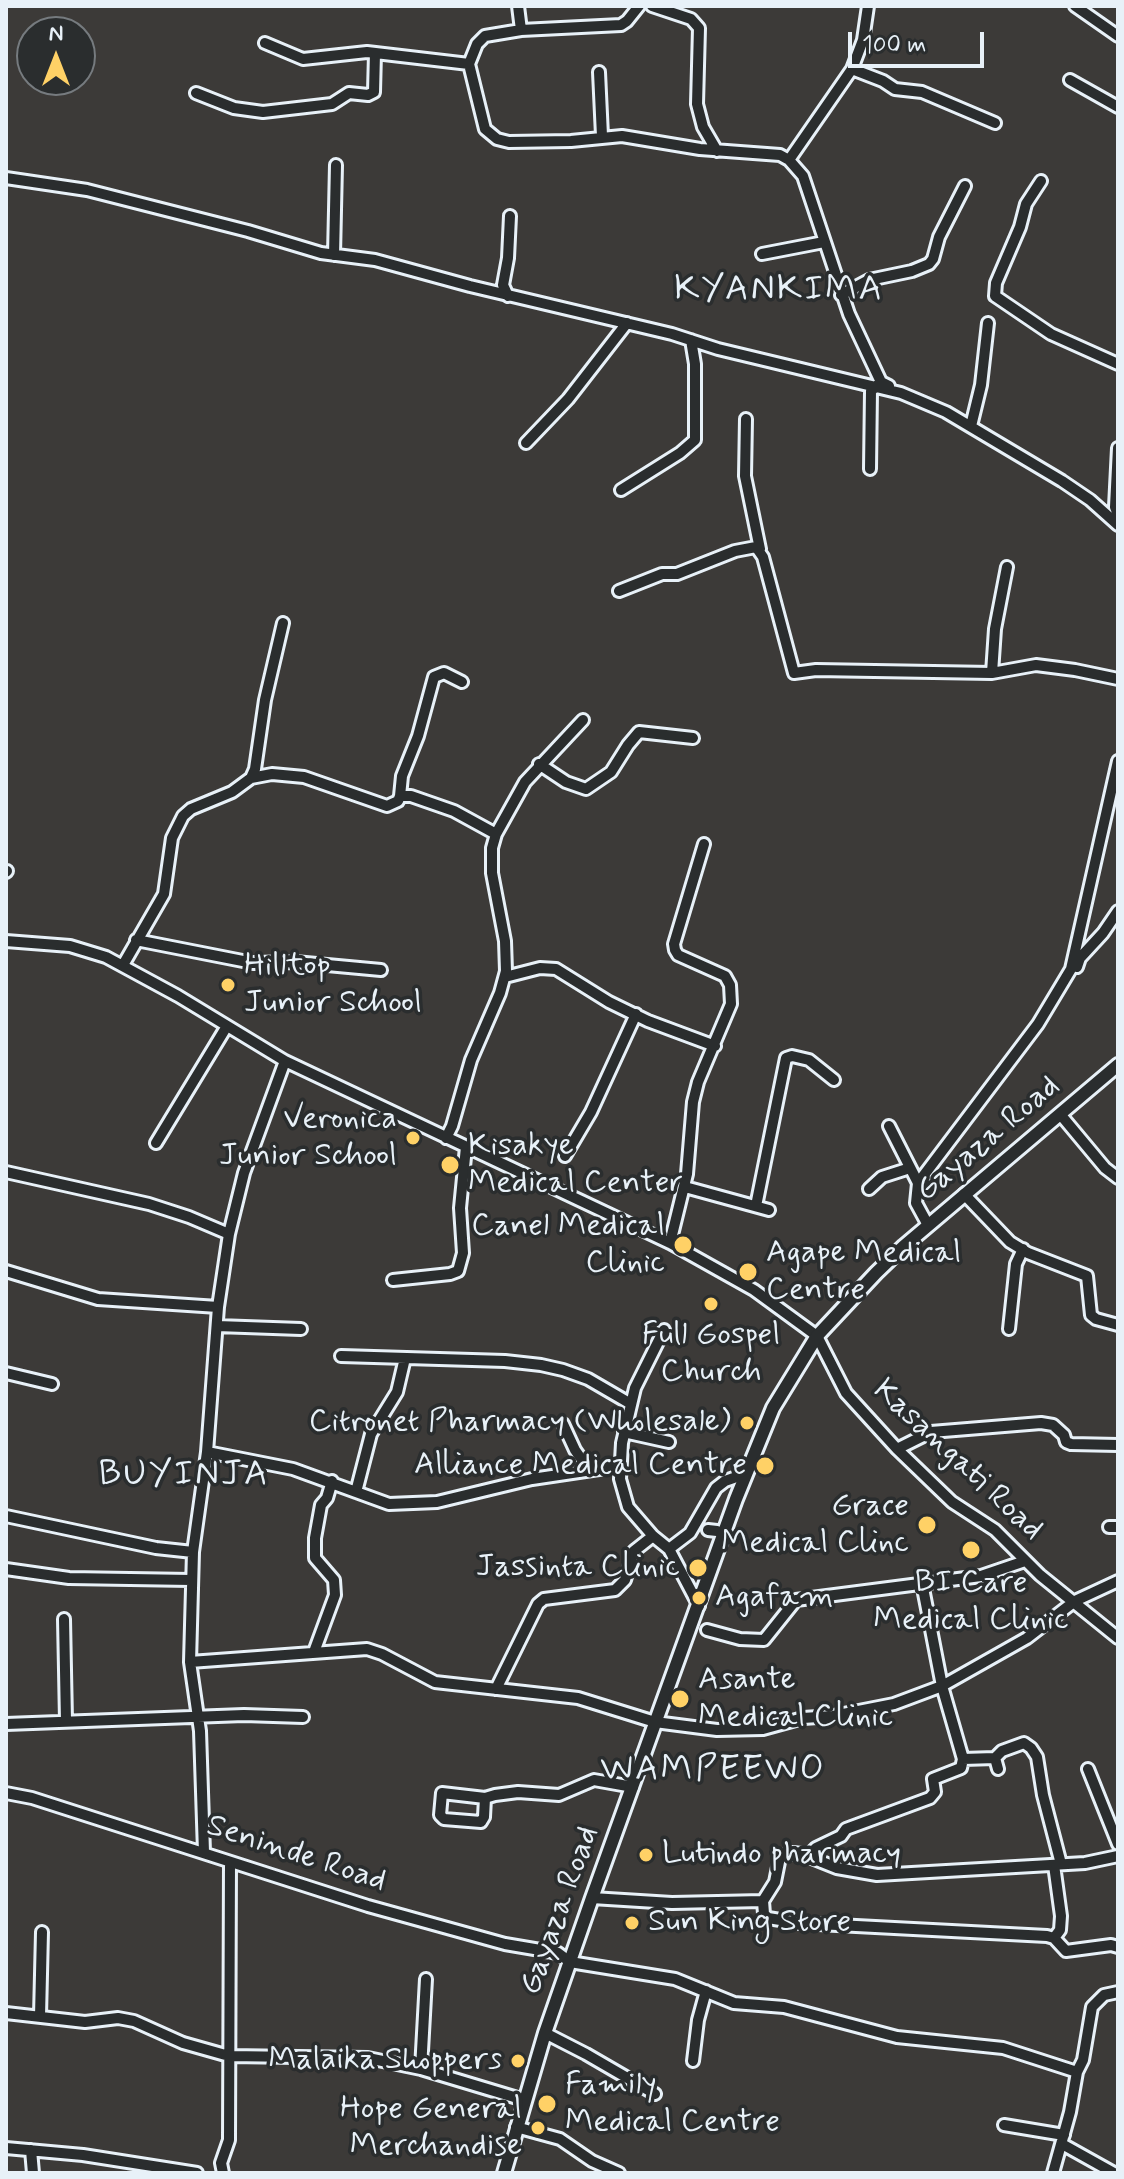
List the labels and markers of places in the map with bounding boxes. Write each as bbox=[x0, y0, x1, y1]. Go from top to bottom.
place label: Hilltop Junior School bbox=[244, 948, 422, 1023]
marker: Hilltop Junior School bbox=[219, 976, 237, 994]
place label: Veronica Junior School bbox=[219, 1101, 397, 1176]
place label: Kisakye Medical Center bbox=[468, 1128, 683, 1203]
marker: Veronica Junior School bbox=[404, 1129, 422, 1147]
marker: Kisakye Medical Center bbox=[439, 1154, 461, 1176]
place label: Canel Medical Clinic bbox=[471, 1208, 665, 1283]
marker: Canel Medical Clinic bbox=[672, 1234, 694, 1256]
place label: Agape Medical Centre bbox=[766, 1235, 961, 1310]
marker: Agape Medical Centre bbox=[737, 1261, 759, 1283]
marker: Full Gospel Church bbox=[702, 1295, 720, 1313]
place label: Full Gospel Church bbox=[642, 1317, 780, 1392]
place label: Citronet Pharmacy (Wholesale) bbox=[309, 1404, 731, 1442]
marker: Citronet Pharmacy (Wholesale) bbox=[738, 1414, 756, 1432]
place label: Alliance Medical Centre bbox=[414, 1447, 747, 1485]
marker: Alliance Medical Centre bbox=[754, 1455, 776, 1477]
place label: Grace Medical Clinc bbox=[721, 1488, 909, 1563]
marker: Grace Medical Clinc bbox=[916, 1514, 938, 1536]
marker: BI Care Medical Clinic bbox=[960, 1539, 982, 1561]
place label: Jassinta Clinic bbox=[476, 1549, 680, 1587]
marker: Jassinta Clinic bbox=[687, 1557, 709, 1579]
place label: BI Care Medical Clinic bbox=[873, 1565, 1069, 1640]
place label: Agafam bbox=[715, 1579, 833, 1617]
marker: Agafam bbox=[690, 1589, 708, 1607]
place label: Asante Medical Clinic bbox=[698, 1662, 893, 1737]
marker: Asante Medical Clinic bbox=[669, 1688, 691, 1710]
place label: Lutindo pharmacy bbox=[662, 1836, 901, 1874]
marker: Lutindo pharmacy bbox=[637, 1846, 655, 1864]
place label: Sun King Store bbox=[648, 1904, 851, 1942]
marker: Sun King Store bbox=[623, 1914, 641, 1932]
place label: Malaika Shoppers bbox=[268, 2042, 502, 2080]
marker: Malaika Shoppers bbox=[509, 2052, 527, 2070]
place label: Family Medical Centre bbox=[565, 2067, 780, 2142]
place label: Hope General Merchandise bbox=[340, 2091, 522, 2166]
marker: Family Medical Centre bbox=[536, 2093, 558, 2115]
marker: Hope General Merchandise bbox=[529, 2119, 547, 2137]

